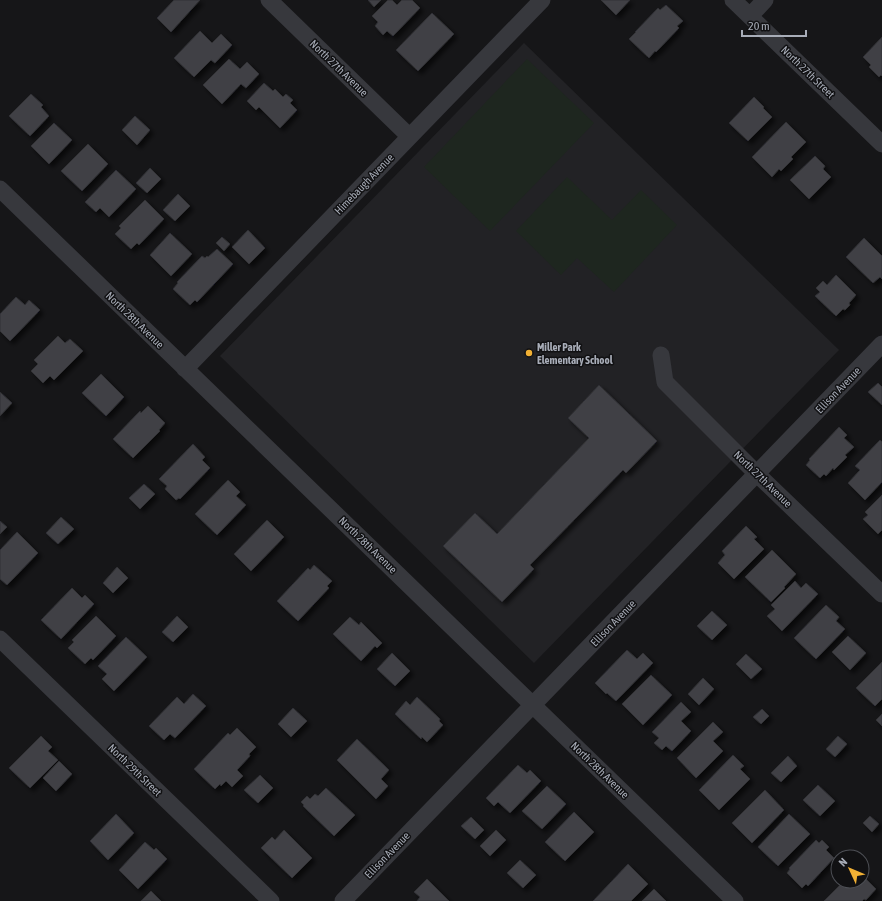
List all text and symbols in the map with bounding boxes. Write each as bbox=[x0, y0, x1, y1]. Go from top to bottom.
scale bar bbox=[742, 12, 806, 38]
text: 20 m bbox=[748, 19, 770, 33]
street label: North 27th Avenue bbox=[308, 37, 370, 99]
street label: North 27th Street bbox=[779, 44, 837, 100]
street label: Himebaugh Avenue bbox=[332, 151, 396, 217]
street label: North 28th Avenue bbox=[104, 289, 166, 351]
place label: Miller Park Elementary School bbox=[537, 341, 614, 366]
marker: Miller Park Elementary School bbox=[524, 348, 534, 358]
street label: Ellison Avenue bbox=[813, 364, 863, 416]
street label: North 27th Avenue bbox=[732, 448, 794, 510]
street label: North 28th Avenue bbox=[337, 514, 399, 576]
street label: Ellison Avenue bbox=[588, 597, 638, 649]
street label: North 28th Avenue bbox=[569, 739, 631, 801]
street label: North 29th Street bbox=[106, 742, 164, 798]
street label: Ellison Avenue bbox=[362, 829, 412, 881]
north arrow bbox=[830, 849, 870, 889]
text: N bbox=[836, 856, 849, 869]

